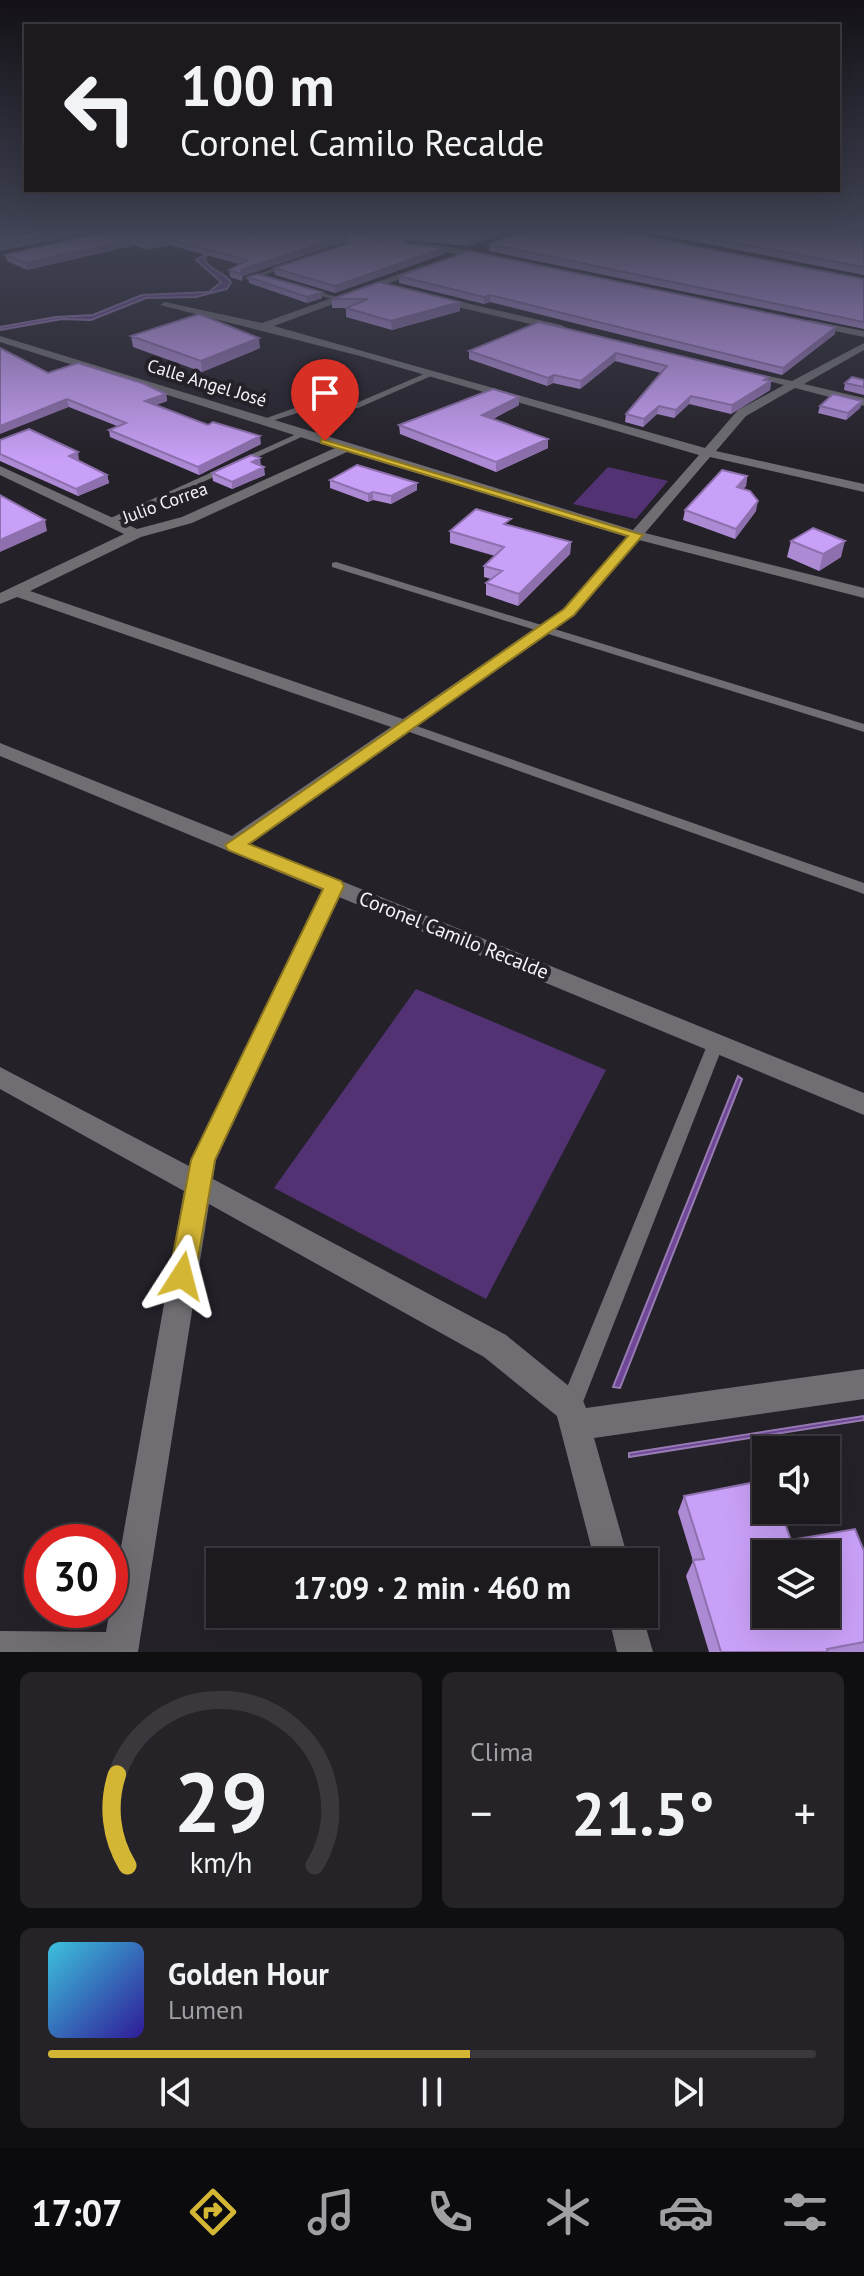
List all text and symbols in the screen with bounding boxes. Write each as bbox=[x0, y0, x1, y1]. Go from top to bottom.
text: 100 m bbox=[180, 49, 335, 121]
icon: left bbox=[48, 56, 152, 160]
text: Coronel Camilo Recalde bbox=[180, 119, 544, 166]
street label: Calle Angel José bbox=[145, 353, 270, 412]
pin bbox=[291, 359, 359, 441]
icon: arrive bbox=[303, 371, 347, 415]
street label: Julio Correa bbox=[118, 476, 211, 529]
street label: Coronel Camilo Recalde bbox=[355, 885, 553, 985]
position arrow bbox=[140, 1234, 224, 1318]
map controls bbox=[752, 1436, 840, 1628]
button: sound bbox=[752, 1436, 840, 1524]
speed limit sign: 30 bbox=[24, 1524, 128, 1628]
button: layers bbox=[752, 1540, 840, 1628]
text: 17:09 · 2 min · 460 m bbox=[293, 1568, 571, 1607]
text: Clima bbox=[470, 1735, 533, 1768]
text: 29 bbox=[174, 1747, 268, 1855]
text: 21.5° bbox=[571, 1774, 715, 1852]
text: − bbox=[470, 1784, 492, 1841]
text: + bbox=[794, 1784, 816, 1841]
text: km/h bbox=[190, 1844, 252, 1881]
text: Golden Hour bbox=[168, 1954, 329, 1993]
text: Lumen bbox=[168, 1993, 243, 2026]
icon: previous bbox=[154, 2070, 198, 2114]
icon: pause bbox=[410, 2070, 454, 2114]
icon: next bbox=[666, 2070, 710, 2114]
icon: directions bbox=[185, 2184, 241, 2240]
icon: music bbox=[303, 2184, 359, 2240]
icon: phone bbox=[422, 2184, 478, 2240]
icon: climate bbox=[540, 2184, 596, 2240]
icon: car bbox=[658, 2184, 714, 2240]
icon: filters bbox=[777, 2184, 833, 2240]
text: 17:07 bbox=[31, 2189, 123, 2236]

